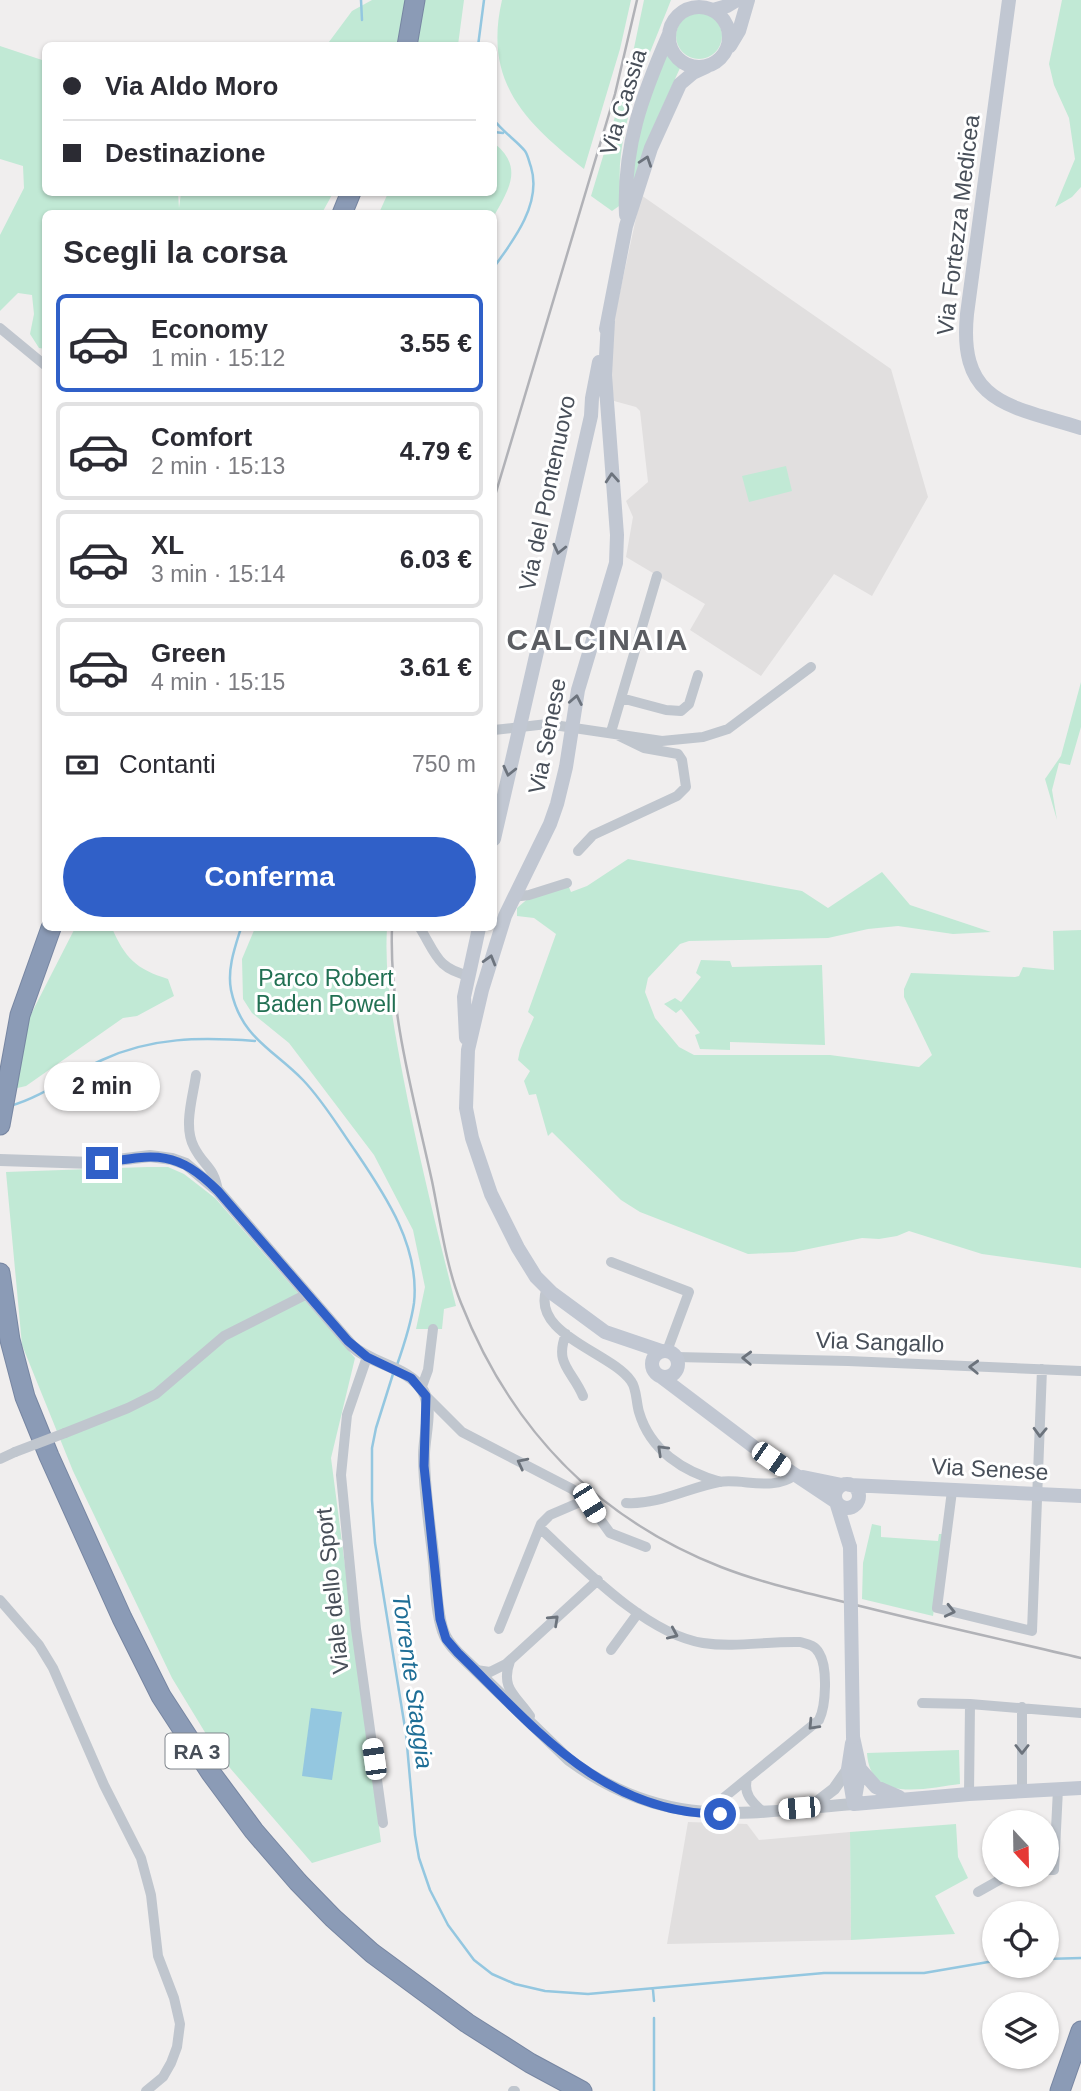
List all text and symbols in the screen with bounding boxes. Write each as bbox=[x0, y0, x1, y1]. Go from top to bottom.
street label: Via Cassia bbox=[595, 46, 652, 158]
text: Via Aldo Moro bbox=[105, 71, 278, 101]
street label: Via Fortezza Medicea bbox=[932, 113, 984, 337]
text: Destinazione bbox=[105, 138, 265, 168]
one-way arrow bbox=[638, 156, 652, 168]
text: Scegli la corsa bbox=[63, 234, 287, 270]
icon: car bbox=[67, 312, 130, 375]
text: Economy bbox=[151, 314, 268, 344]
text: 3.55 € bbox=[400, 328, 472, 358]
text: 1 min · 15:12 bbox=[151, 345, 285, 371]
street label: Via del Pontenuovo bbox=[514, 393, 580, 593]
icon: car bbox=[67, 420, 130, 483]
text: Comfort bbox=[151, 422, 252, 452]
text: 4.79 € bbox=[400, 436, 472, 466]
text: 2 min · 15:13 bbox=[151, 453, 285, 479]
one-way arrow bbox=[605, 472, 620, 483]
icon: car bbox=[67, 528, 130, 591]
text: XL bbox=[151, 530, 184, 560]
one-way arrow bbox=[552, 543, 567, 555]
text: 6.03 € bbox=[400, 544, 472, 574]
text: 3 min · 15:14 bbox=[151, 561, 285, 587]
district label: CALCINAIA bbox=[507, 623, 690, 656]
icon: car bbox=[67, 636, 130, 699]
text: Green bbox=[151, 638, 226, 668]
text: 3.61 € bbox=[400, 652, 472, 682]
text: 4 min · 15:15 bbox=[151, 669, 285, 695]
street label: Via Senese bbox=[523, 676, 571, 796]
one-way arrow bbox=[568, 694, 583, 706]
icon: cash bbox=[63, 746, 101, 784]
text: Contanti bbox=[119, 749, 216, 779]
text: 750 m bbox=[412, 751, 476, 777]
one-way arrow bbox=[503, 765, 517, 777]
button: Conferma bbox=[63, 837, 476, 917]
one-way arrow bbox=[482, 954, 497, 966]
park label: Parco Robert Baden Powell bbox=[256, 965, 396, 1017]
callout: 2 min bbox=[44, 1062, 160, 1110]
text: 2 min bbox=[72, 1073, 132, 1099]
route end bbox=[86, 1147, 118, 1179]
street label: Via Sangallo bbox=[815, 1327, 945, 1357]
one-way arrow bbox=[741, 1350, 752, 1365]
one-way arrow bbox=[968, 1359, 979, 1374]
one-way arrow bbox=[1032, 1427, 1047, 1438]
car bbox=[748, 1438, 795, 1480]
one-way arrow bbox=[657, 1445, 670, 1458]
street label: Via Senese bbox=[931, 1453, 1049, 1485]
one-way arrow bbox=[516, 1458, 529, 1471]
car bbox=[569, 1480, 610, 1526]
street label: Viale dello Sport bbox=[310, 1506, 354, 1675]
water label: Torrente Staggia bbox=[387, 1592, 439, 1770]
one-way arrow bbox=[944, 1603, 956, 1617]
one-way arrow bbox=[546, 1616, 559, 1629]
one-way arrow bbox=[666, 1626, 678, 1640]
one-way arrow bbox=[808, 1717, 821, 1730]
road number: RA 3 bbox=[166, 1734, 228, 1768]
car bbox=[361, 1737, 388, 1781]
one-way arrow bbox=[1014, 1744, 1030, 1755]
car bbox=[778, 1796, 821, 1820]
route start bbox=[704, 1798, 736, 1830]
north arrow bbox=[982, 1810, 1059, 1886]
map controls bbox=[982, 1810, 1059, 2069]
button: locate bbox=[982, 1901, 1059, 1978]
button: layers bbox=[982, 1992, 1059, 2069]

